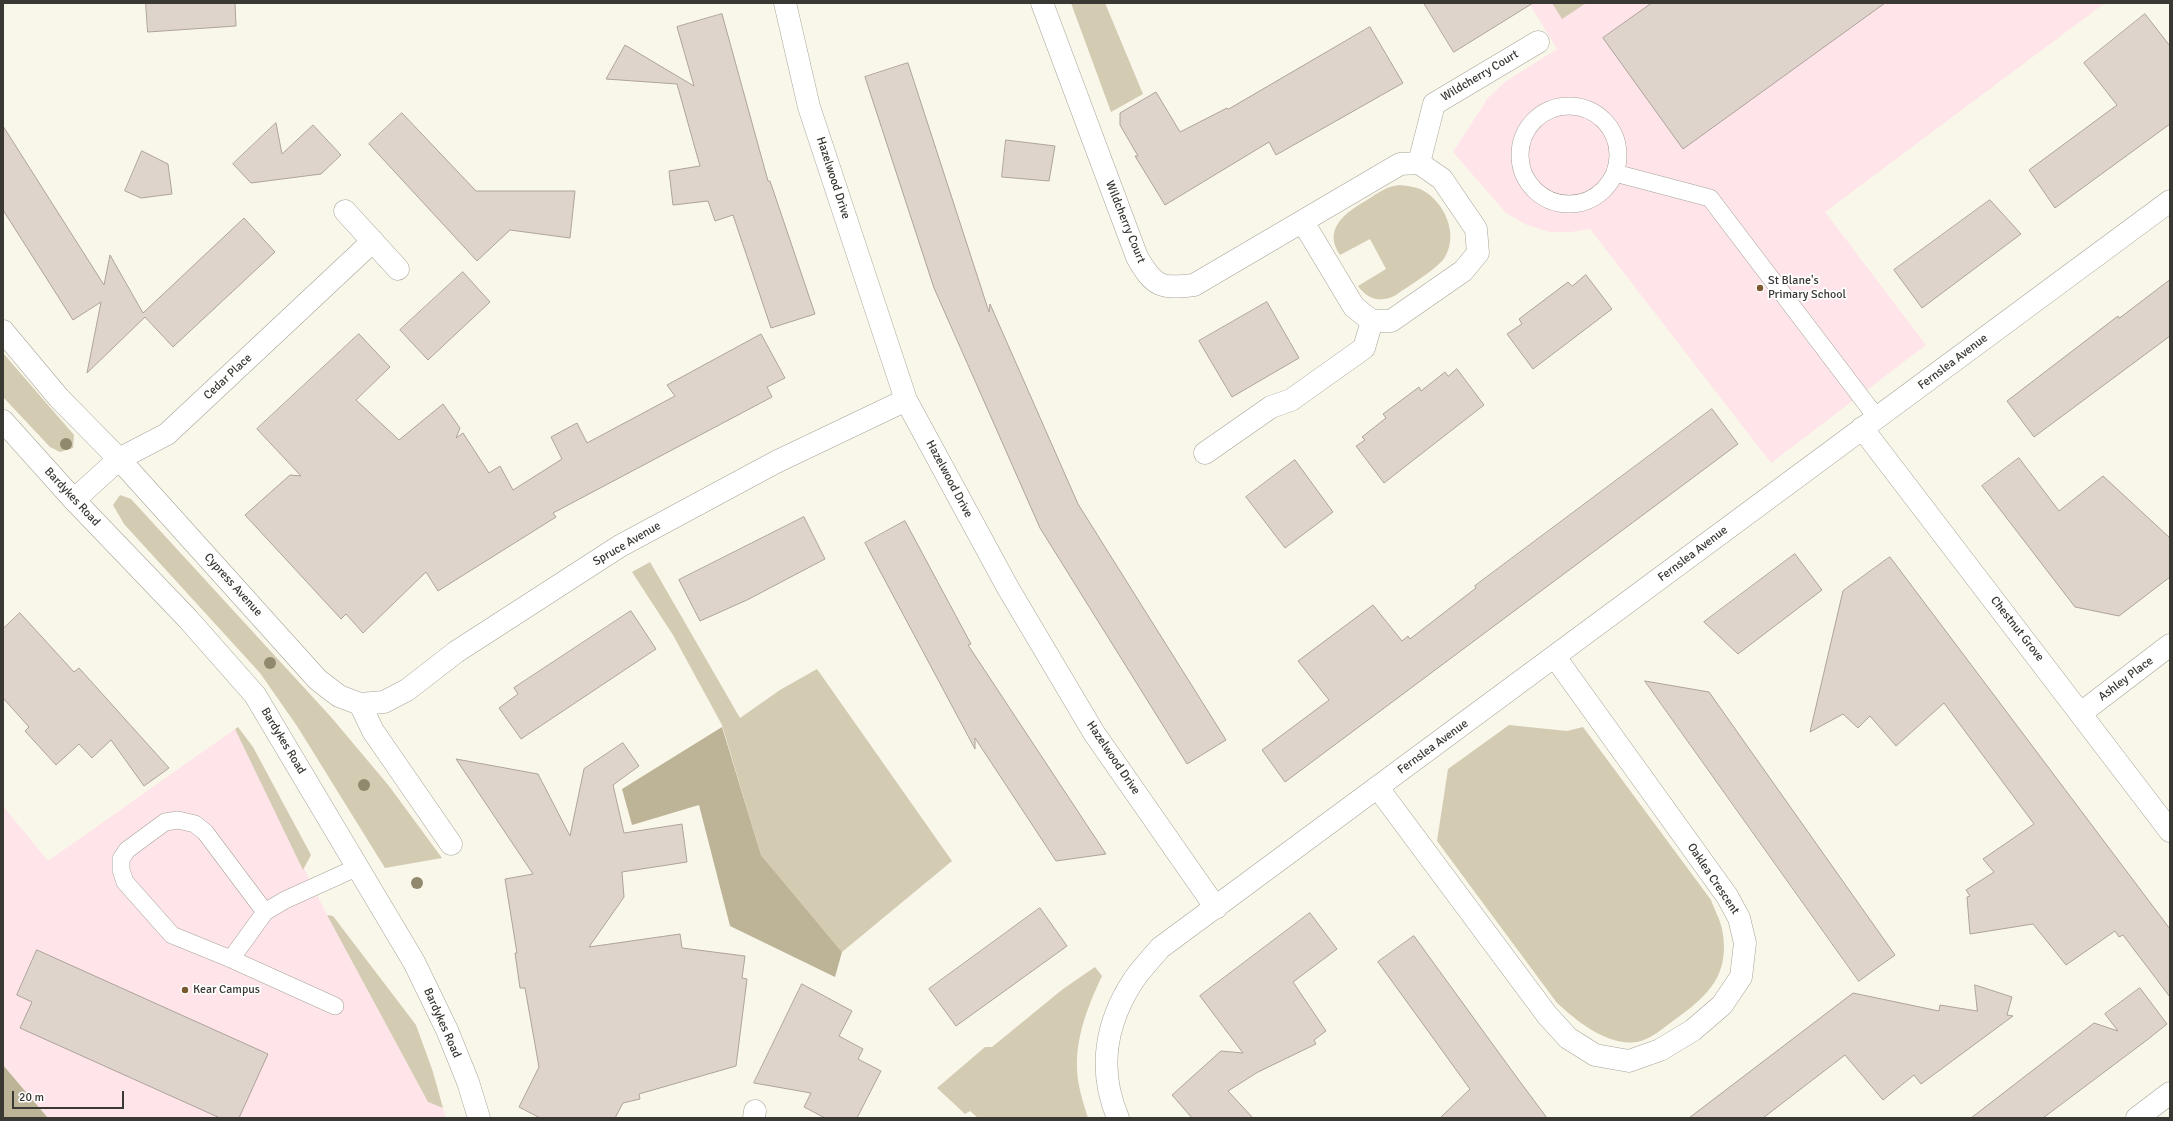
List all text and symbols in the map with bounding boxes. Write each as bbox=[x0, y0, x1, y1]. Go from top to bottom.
street label: Wildcherry Court bbox=[1439, 47, 1521, 105]
street label: Hazelwood Drive bbox=[813, 135, 853, 221]
street label: Wildcherry Court bbox=[1102, 179, 1148, 265]
place label: St Blane's Primary School bbox=[1768, 274, 1846, 302]
marker: St Blane's Primary School bbox=[1755, 283, 1765, 293]
street label: Fernslea Avenue bbox=[1915, 331, 1991, 393]
street label: Cedar Place bbox=[201, 351, 255, 403]
street label: Hazelwood Drive bbox=[923, 438, 975, 520]
street label: Bardykes Road bbox=[41, 465, 103, 529]
street label: Spruce Avenue bbox=[591, 519, 663, 569]
street label: Fernslea Avenue bbox=[1655, 523, 1731, 585]
street label: Cypress Avenue bbox=[201, 550, 265, 620]
street label: Chestnut Grove bbox=[1987, 594, 2047, 664]
street label: Ashley Place bbox=[2096, 654, 2156, 704]
street label: Bardykes Road bbox=[258, 705, 308, 777]
street label: Fernslea Avenue bbox=[1395, 717, 1471, 777]
street label: Hazelwood Drive bbox=[1083, 718, 1143, 798]
street label: Oaklea Crescent bbox=[1684, 841, 1742, 917]
place label: Kear Campus bbox=[193, 983, 260, 997]
marker: Kear Campus bbox=[180, 985, 190, 995]
street label: Bardykes Road bbox=[420, 986, 464, 1060]
scale bar bbox=[14, 1083, 126, 1109]
text: 20 m bbox=[19, 1090, 44, 1105]

